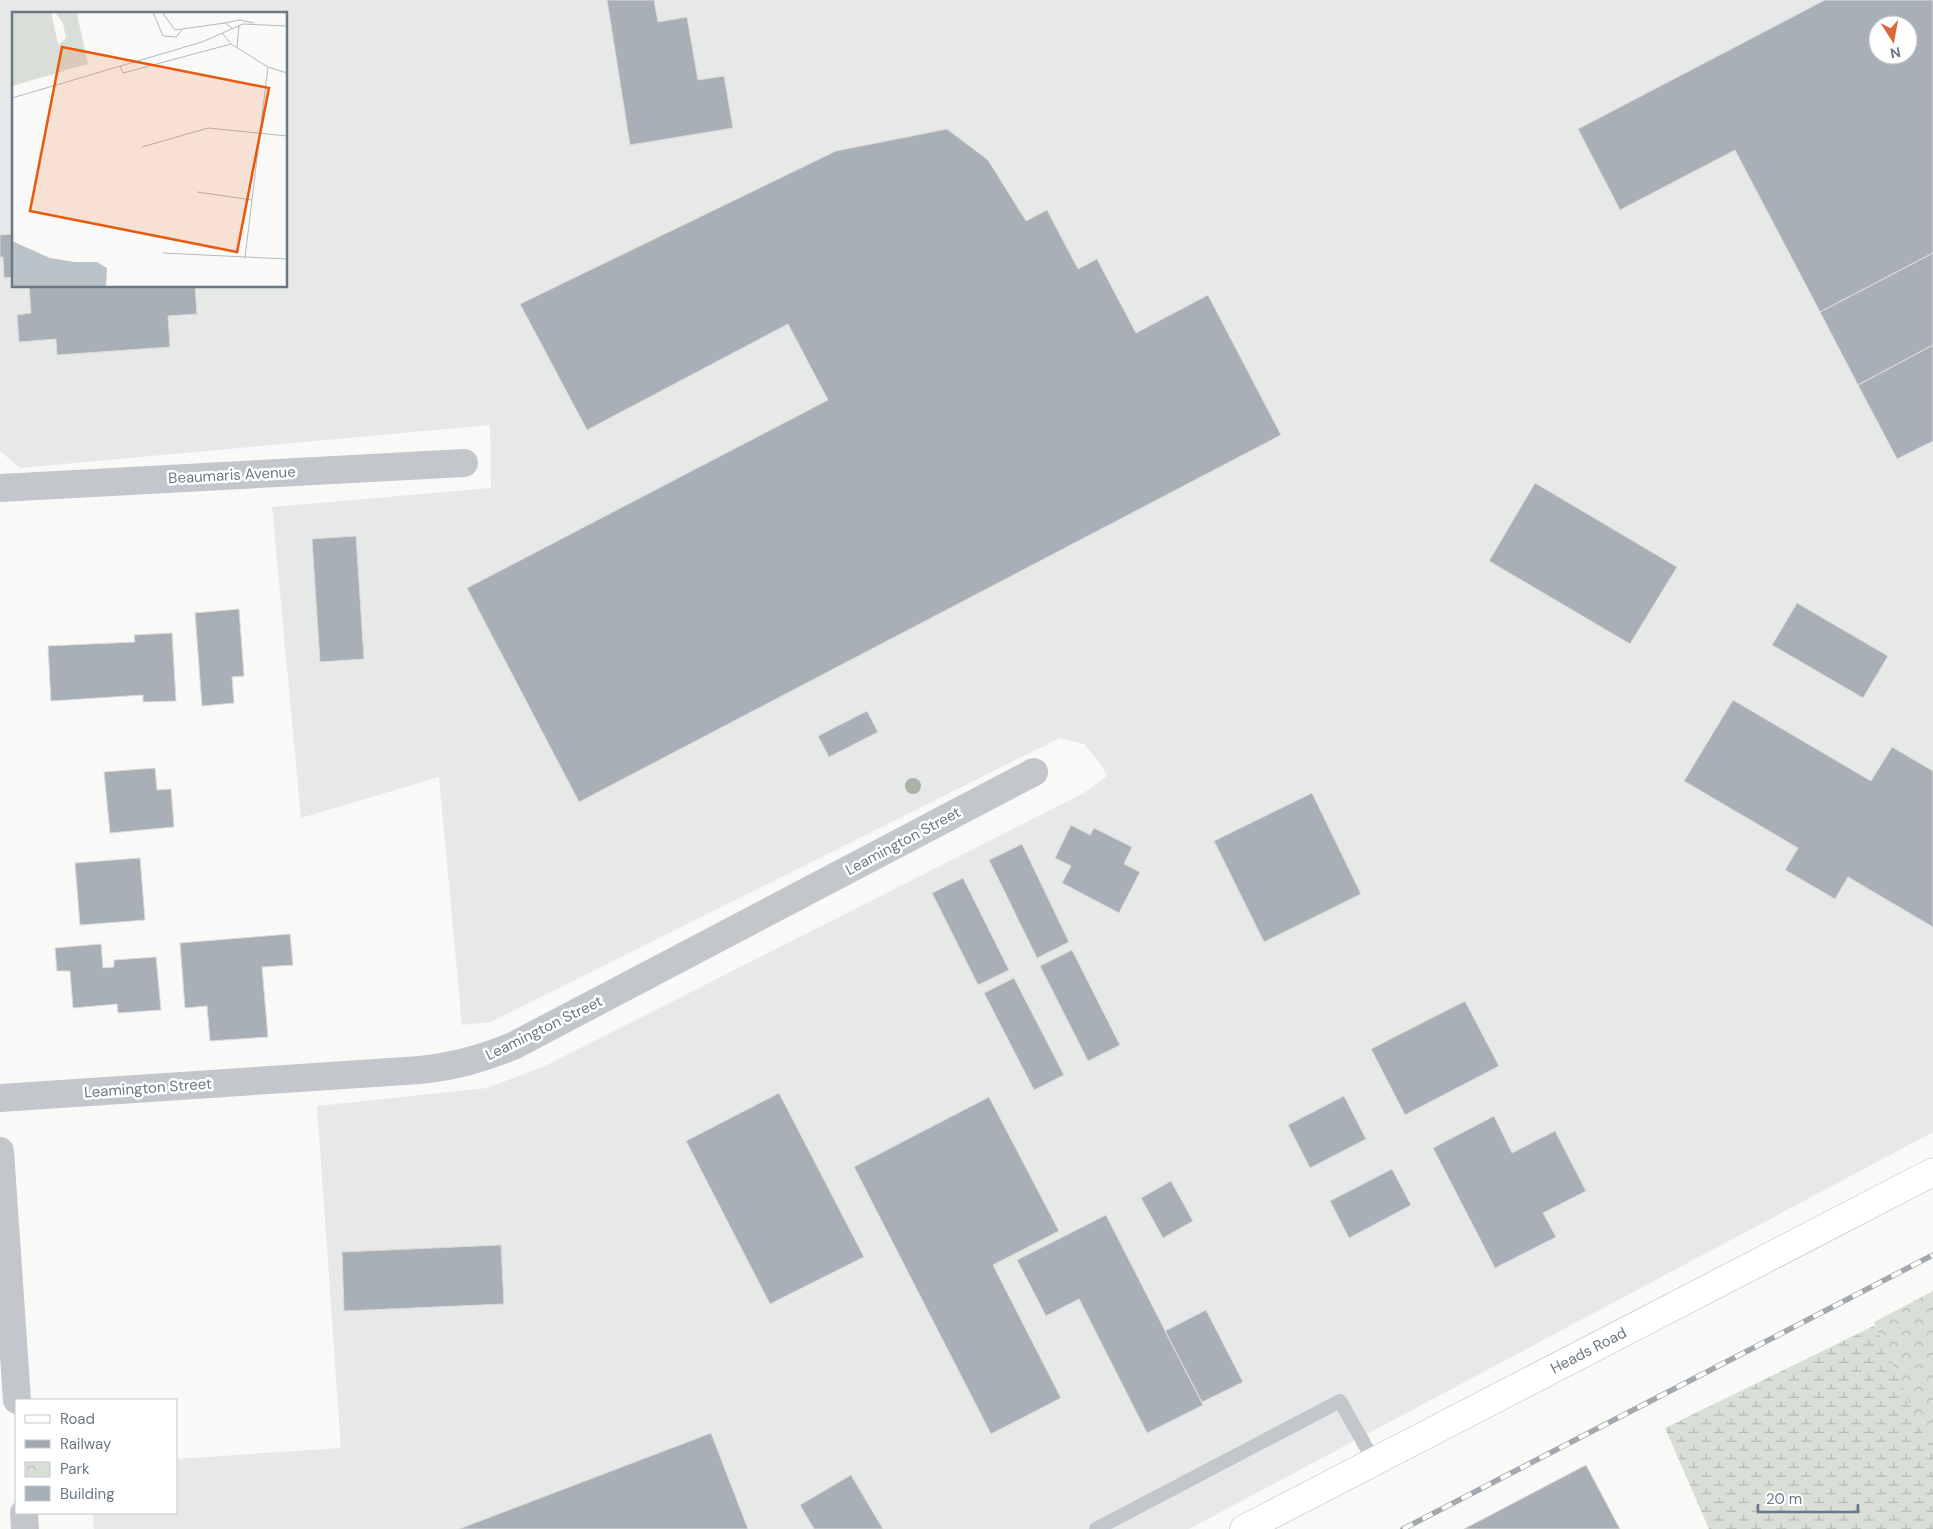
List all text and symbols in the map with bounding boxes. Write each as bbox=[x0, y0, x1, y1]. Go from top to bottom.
inset map bbox=[12, 12, 288, 288]
north arrow bbox=[1868, 15, 1918, 65]
text: N bbox=[1889, 43, 1902, 63]
street label: Beaumaris Avenue bbox=[168, 462, 296, 488]
street label: Leamington Street bbox=[842, 802, 964, 880]
street label: Leamington Street bbox=[482, 991, 606, 1065]
street label: Leamington Street bbox=[84, 1074, 213, 1102]
street label: Heads Road bbox=[1547, 1323, 1630, 1378]
legend bbox=[15, 1399, 178, 1514]
text: Road bbox=[60, 1409, 95, 1429]
text: Railway bbox=[60, 1434, 112, 1454]
text: Park bbox=[60, 1459, 90, 1479]
scale bar bbox=[1758, 1482, 1858, 1514]
text: Building bbox=[60, 1484, 115, 1504]
text: 20 m bbox=[1766, 1489, 1802, 1509]

